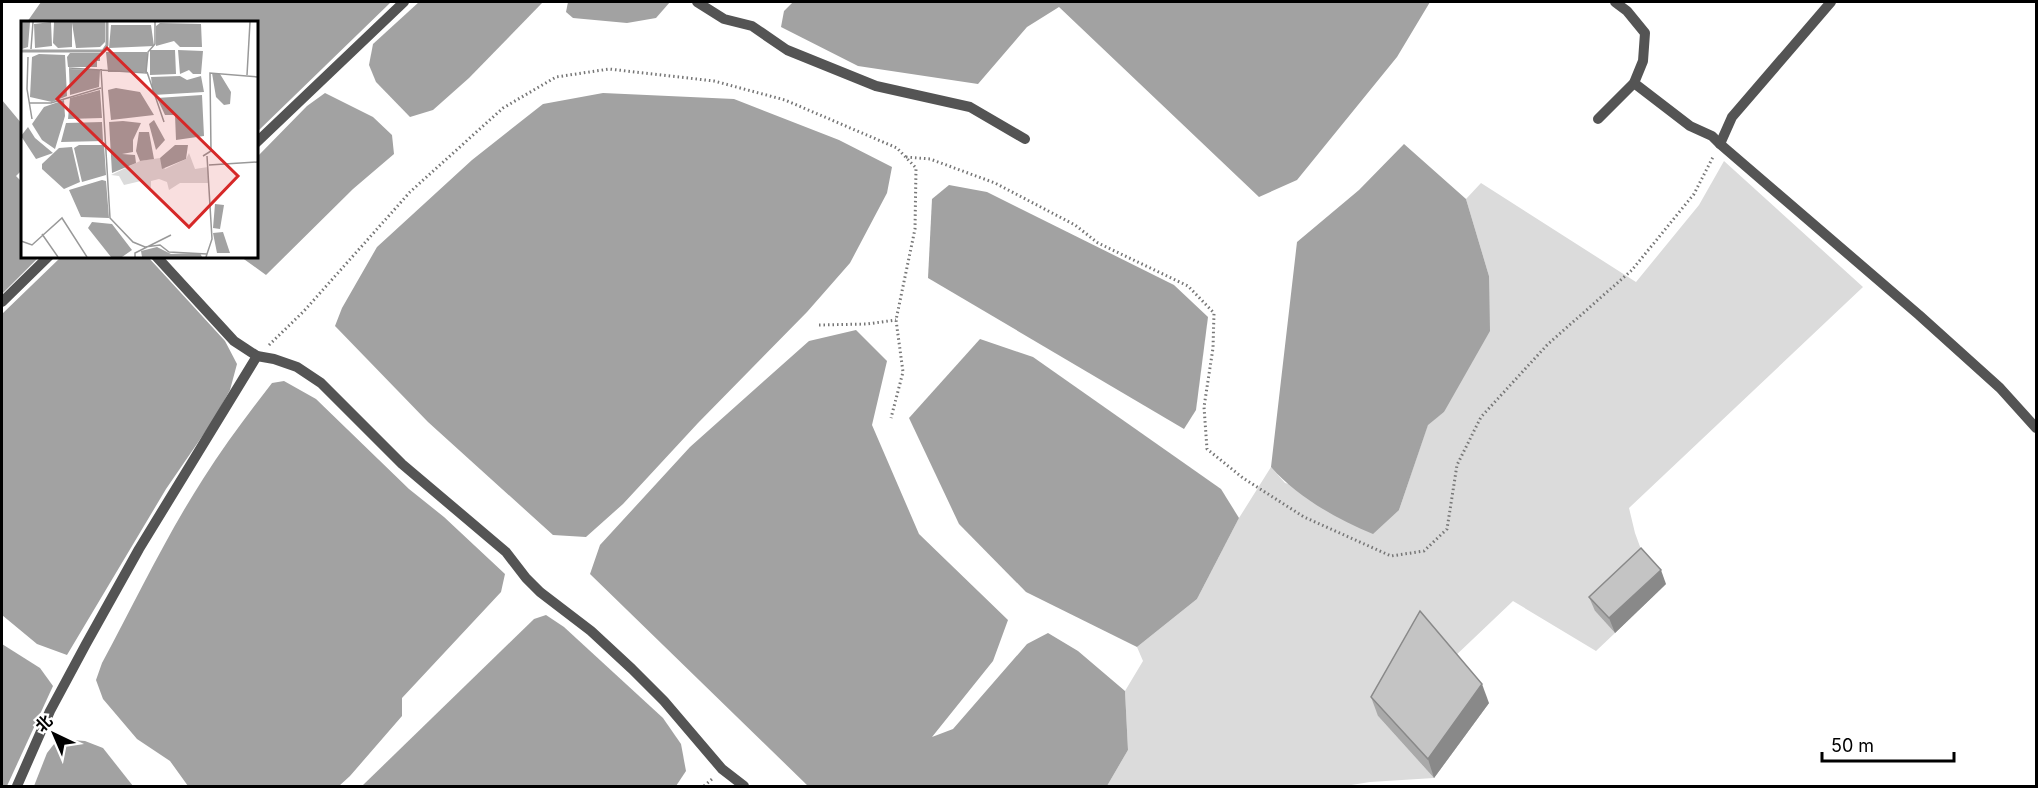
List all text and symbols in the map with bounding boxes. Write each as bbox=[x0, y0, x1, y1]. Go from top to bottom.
inset map bbox=[21, 21, 258, 258]
north arrow bbox=[24, 704, 84, 764]
text: 北 bbox=[31, 710, 56, 736]
scale bar bbox=[1822, 725, 1954, 763]
text: 50 m bbox=[1831, 735, 1874, 756]

